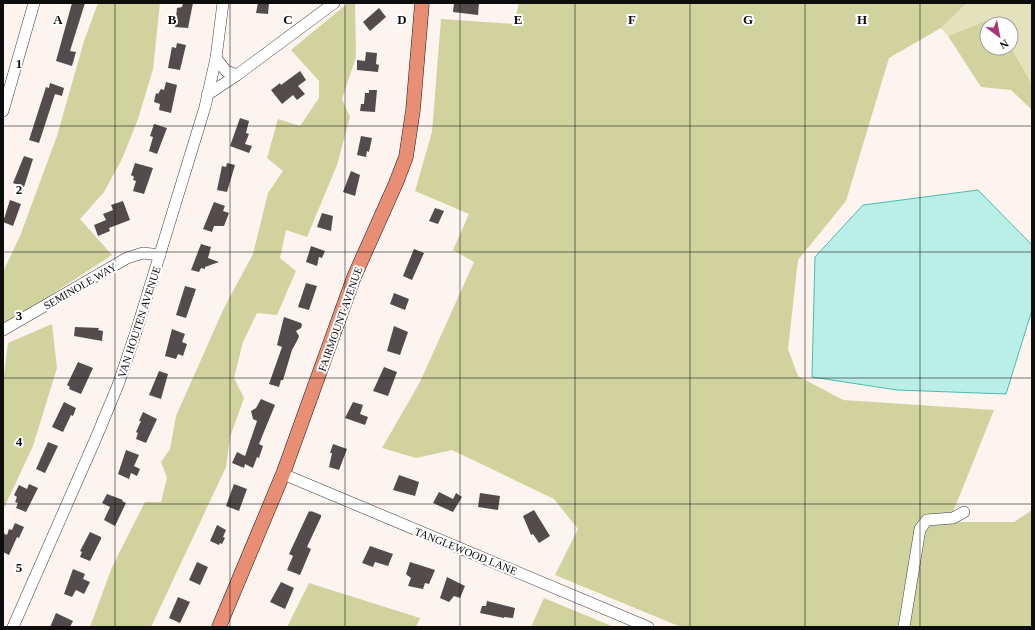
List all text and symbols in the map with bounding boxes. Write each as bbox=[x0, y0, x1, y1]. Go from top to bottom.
text: A bbox=[53, 12, 63, 27]
text: B bbox=[168, 12, 177, 27]
text: C bbox=[283, 12, 293, 27]
text: D bbox=[397, 12, 407, 27]
text: E bbox=[514, 12, 522, 27]
text: F bbox=[628, 12, 636, 27]
text: G bbox=[743, 12, 753, 27]
text: H bbox=[857, 12, 867, 27]
north arrow bbox=[979, 16, 1019, 56]
text: N bbox=[998, 37, 1011, 52]
text: 1 bbox=[16, 56, 22, 71]
text: 2 bbox=[16, 182, 22, 197]
street label: SEMINOLE WAY bbox=[41, 260, 119, 312]
street label: VAN HOUTEN AVENUE bbox=[115, 265, 163, 379]
street label: FAIRMOUNT AVENUE bbox=[315, 265, 365, 373]
text: 3 bbox=[16, 308, 23, 323]
text: 4 bbox=[16, 434, 23, 449]
street label: TANGLEWOOD LANE bbox=[413, 525, 519, 577]
text: 5 bbox=[16, 560, 23, 575]

